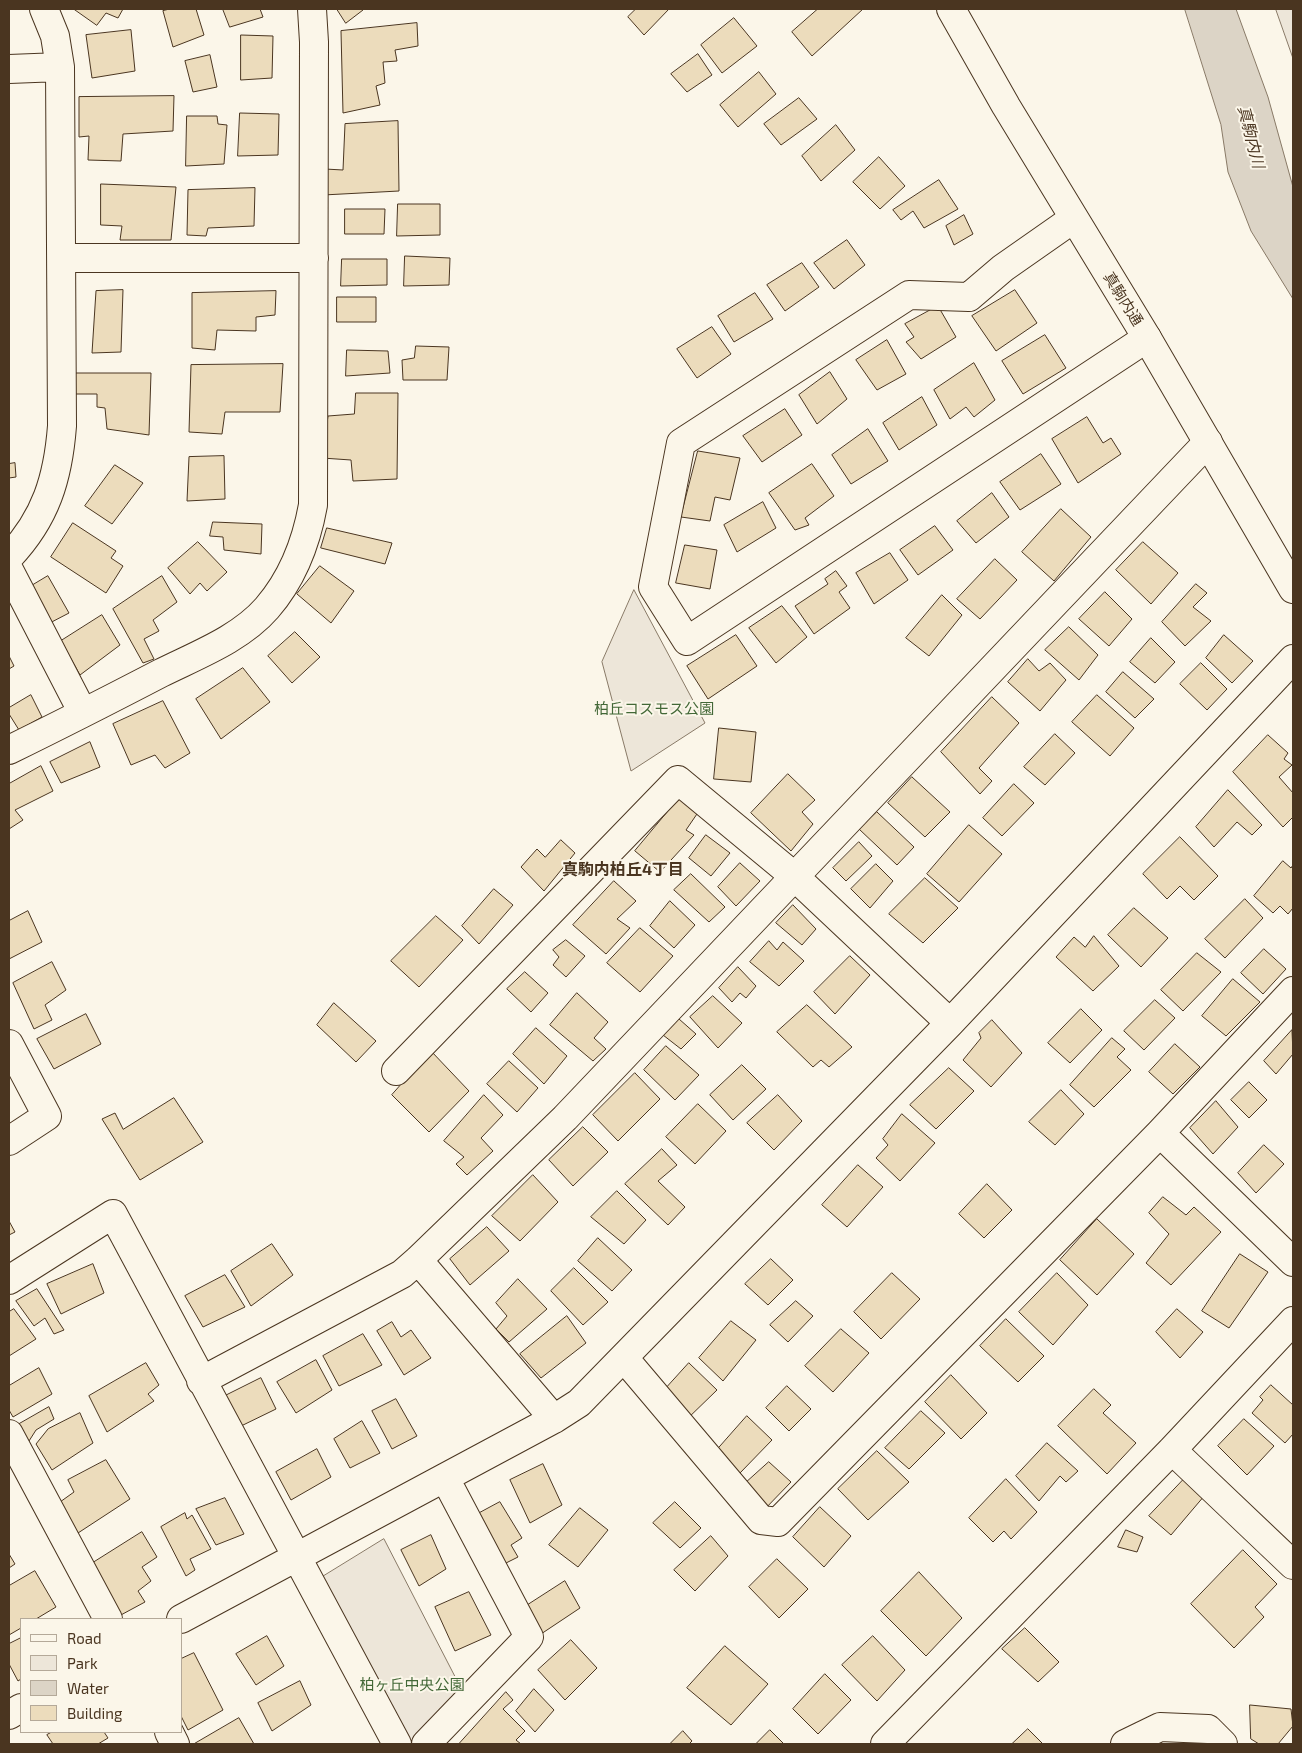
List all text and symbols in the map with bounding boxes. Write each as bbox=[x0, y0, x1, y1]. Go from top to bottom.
water label: 真駒内川 bbox=[1234, 104, 1268, 170]
street label: 真駒内通 bbox=[1099, 269, 1147, 329]
park label: 柏丘コスモス公園 bbox=[594, 700, 714, 718]
district label: 真駒内柏丘4丁目 bbox=[562, 860, 684, 880]
legend bbox=[20, 1618, 182, 1733]
text: Road bbox=[67, 1629, 102, 1647]
text: Park bbox=[67, 1654, 98, 1672]
park label: 柏ヶ丘中央公園 bbox=[360, 1676, 464, 1694]
text: Water bbox=[67, 1679, 109, 1697]
text: Building bbox=[67, 1704, 122, 1722]

